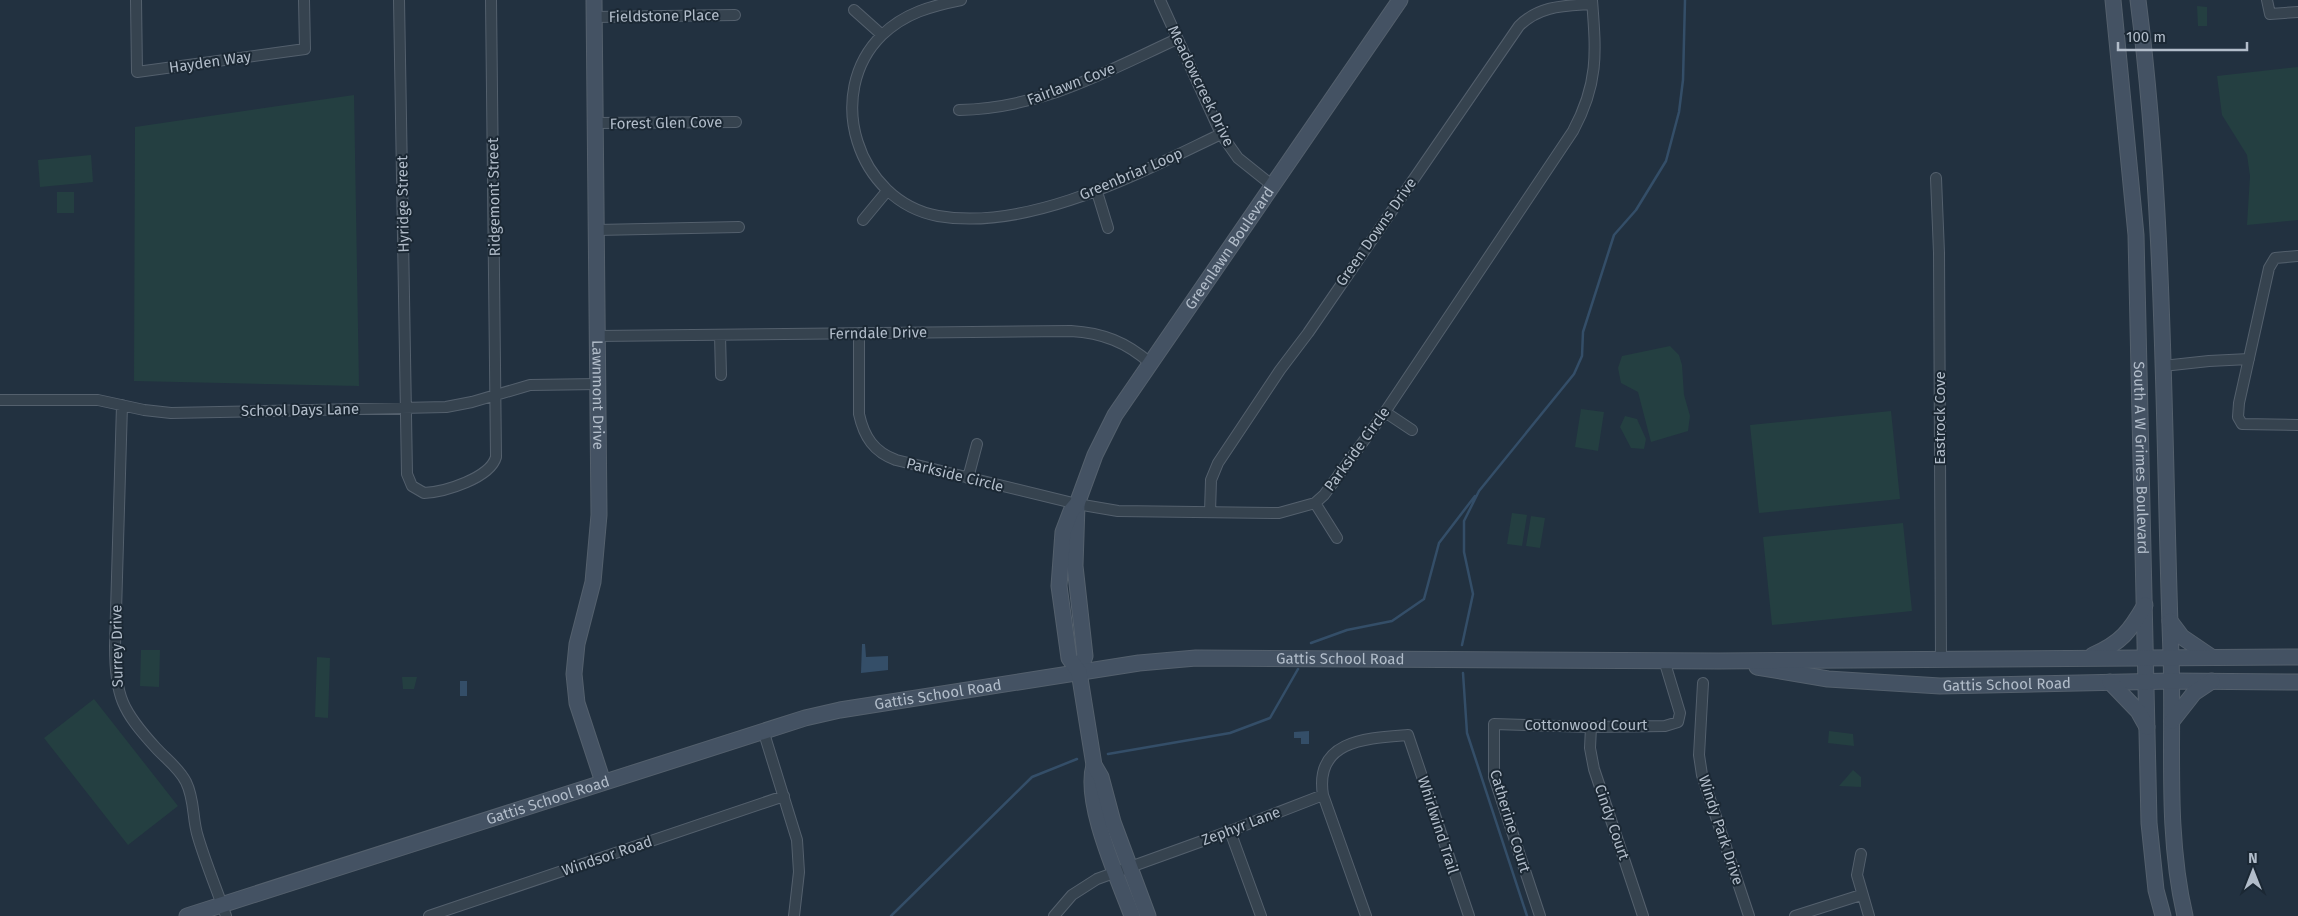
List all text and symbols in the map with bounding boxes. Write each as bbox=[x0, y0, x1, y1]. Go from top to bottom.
street label: Fieldstone Place bbox=[609, 6, 719, 26]
scale bar bbox=[2118, 20, 2247, 52]
street label: Meadowcreek Drive bbox=[1164, 23, 1238, 149]
text: 100 m bbox=[2126, 28, 2166, 46]
street label: Hayden Way bbox=[168, 47, 253, 77]
street label: Fairlawn Cove bbox=[1024, 59, 1118, 109]
street label: Forest Glen Cove bbox=[610, 113, 722, 133]
street label: Ridgemont Street bbox=[484, 137, 504, 256]
street label: Greenbriar Loop bbox=[1077, 144, 1185, 204]
street label: Hyridge Street bbox=[393, 155, 413, 253]
street label: Green Downs Drive bbox=[1332, 174, 1420, 290]
street label: Greenlawn Boulevard bbox=[1181, 183, 1278, 313]
street label: Ferndale Drive bbox=[829, 323, 927, 343]
street label: Lawnmont Drive bbox=[588, 340, 607, 450]
street label: South A W Grimes Boulevard bbox=[2130, 361, 2152, 555]
street label: Eastrock Cove bbox=[1931, 371, 1949, 465]
street label: School Days Lane bbox=[241, 400, 359, 420]
street label: Parkside Circle bbox=[1320, 403, 1394, 495]
street label: Parkside Circle bbox=[905, 454, 1005, 496]
street label: Surrey Drive bbox=[107, 605, 127, 687]
street label: Gattis School Road bbox=[1276, 649, 1405, 668]
street label: Gattis School Road bbox=[1942, 674, 2071, 695]
street label: Gattis School Road bbox=[873, 676, 1003, 713]
street label: Cottonwood Court bbox=[1524, 716, 1648, 734]
street label: Catherine Court bbox=[1486, 767, 1534, 875]
street label: Gattis School Road bbox=[484, 772, 612, 829]
street label: Windy Park Drive bbox=[1695, 773, 1747, 887]
street label: Whirlwind Trail bbox=[1414, 774, 1462, 877]
street label: Cindy Court bbox=[1591, 782, 1633, 863]
street label: Zephyr Lane bbox=[1199, 803, 1283, 849]
street label: Windsor Road bbox=[559, 832, 655, 880]
north arrow bbox=[2228, 846, 2278, 896]
text: N bbox=[2248, 850, 2258, 867]

